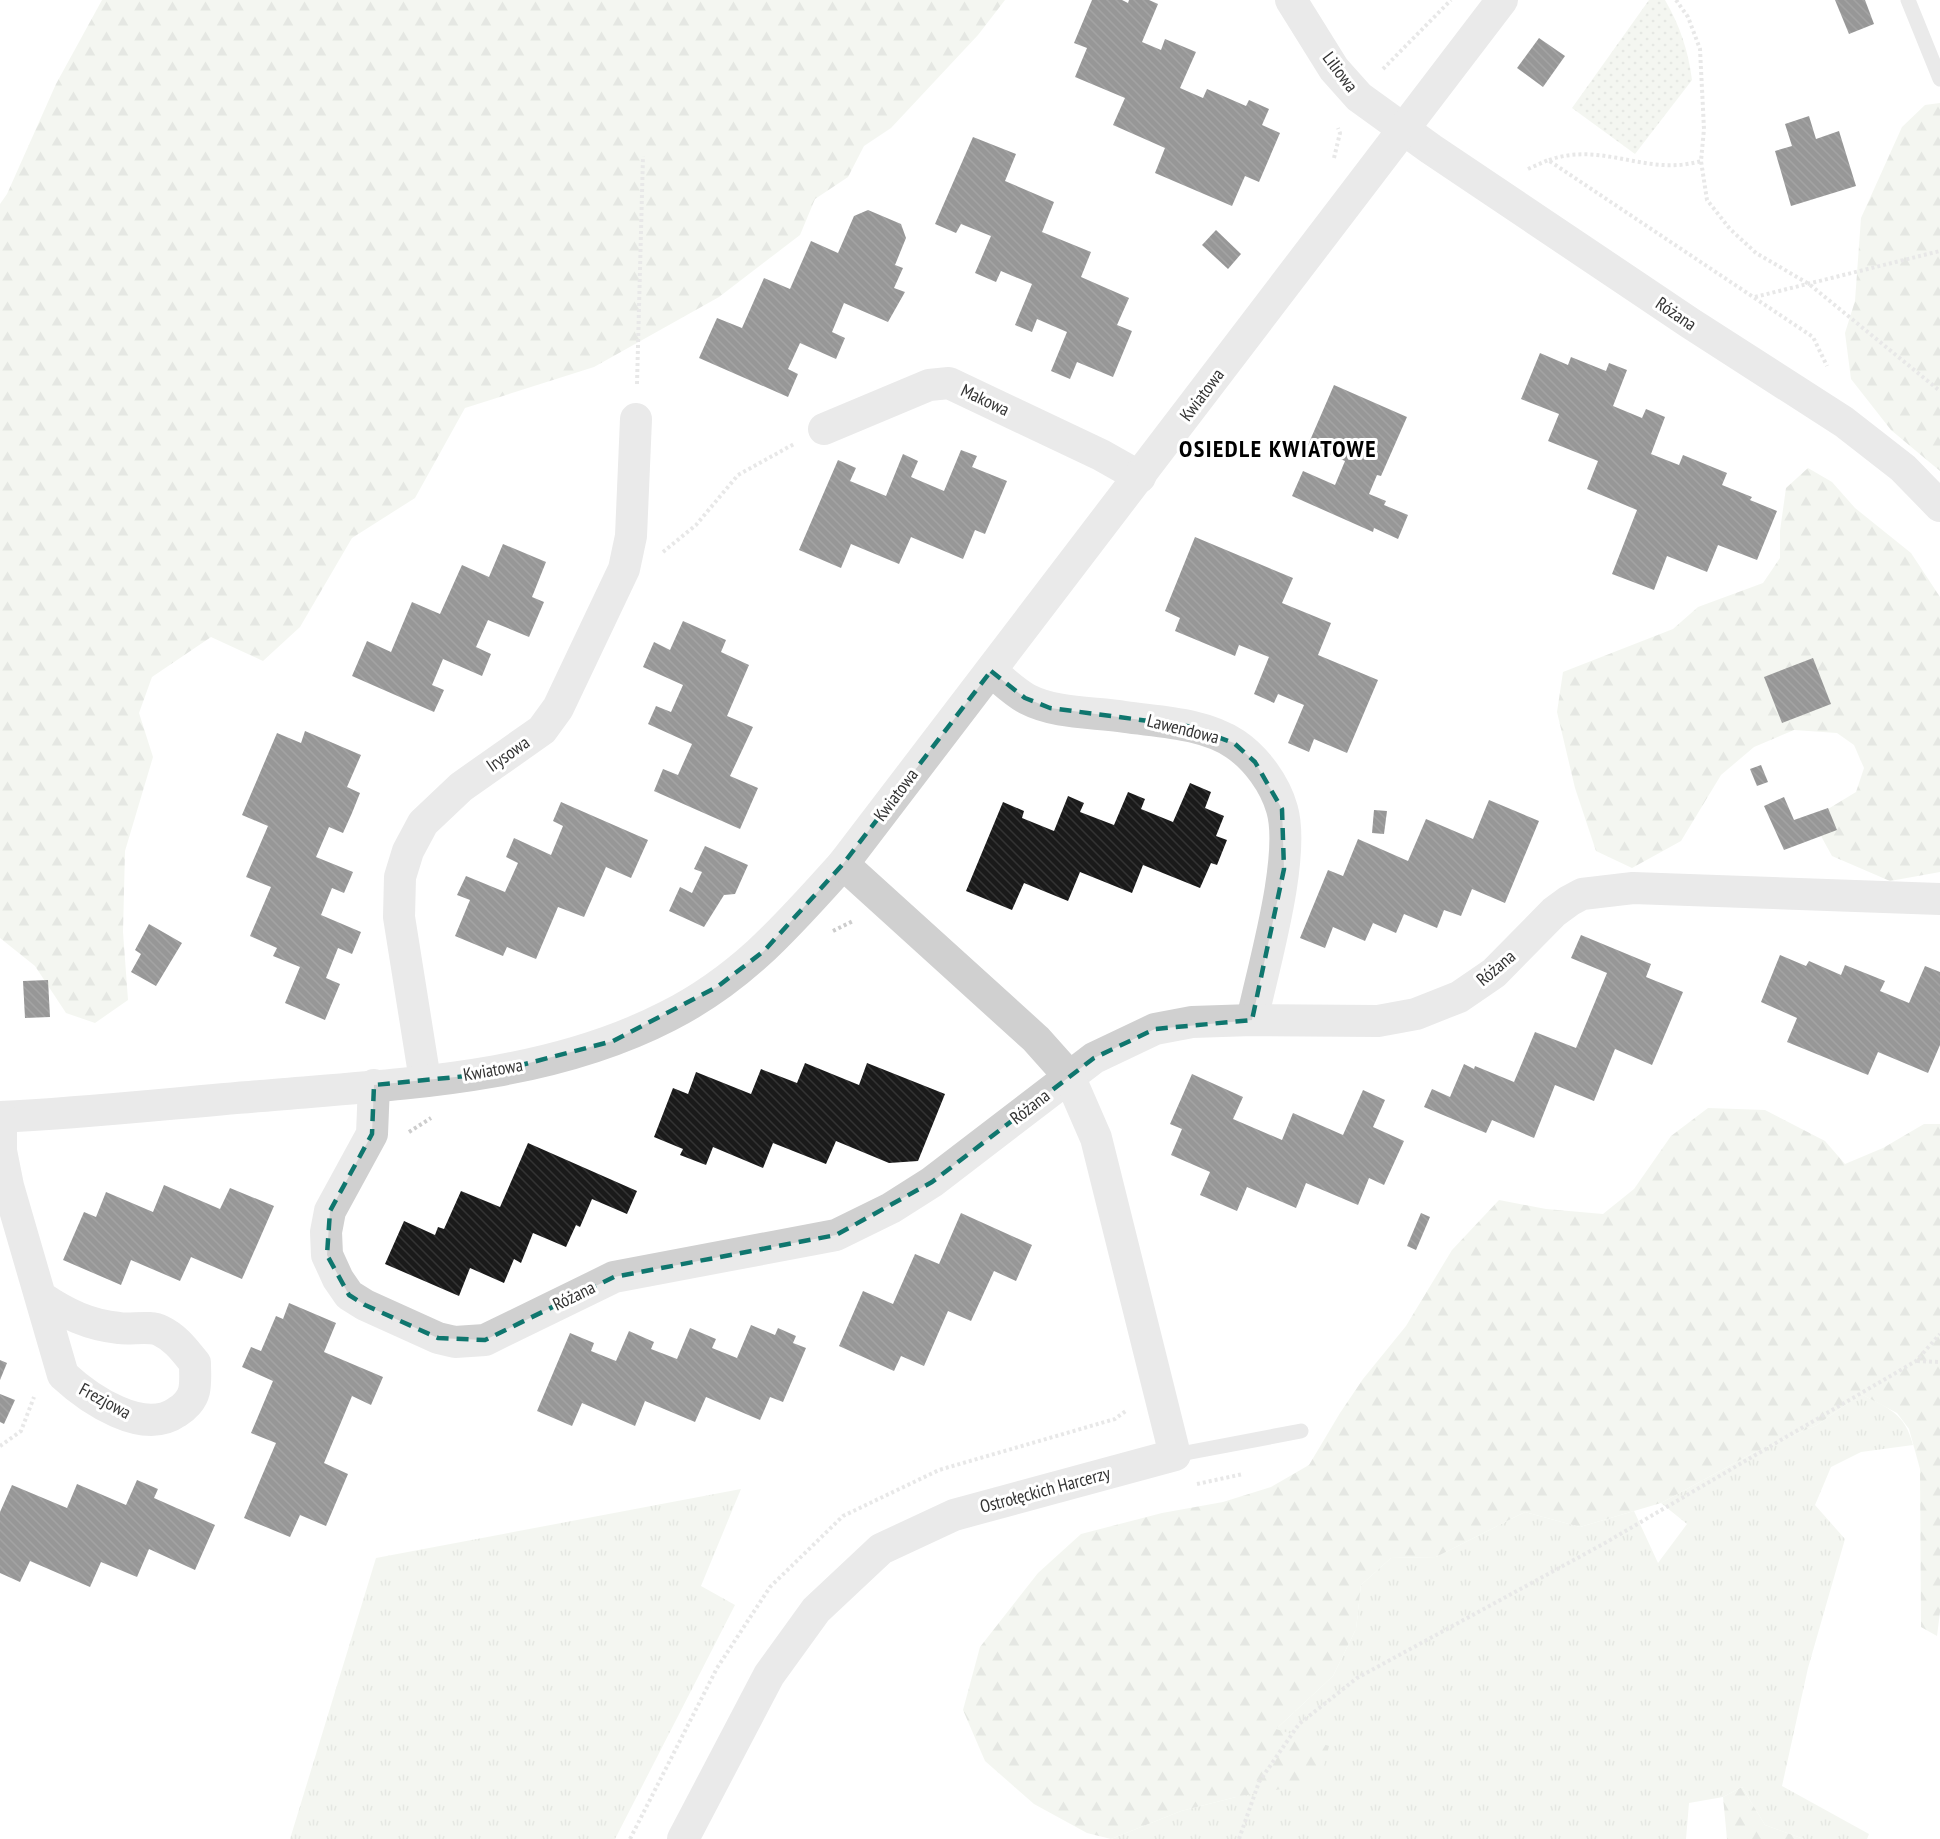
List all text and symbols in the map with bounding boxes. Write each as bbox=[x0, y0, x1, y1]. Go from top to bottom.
street label: Liliowa bbox=[1318, 47, 1363, 97]
street label: Różana bbox=[1651, 292, 1701, 336]
street label: Kwiatowa bbox=[1174, 364, 1229, 426]
street label: Makowa bbox=[957, 378, 1013, 421]
district label: OSIEDLE KWIATOWE bbox=[1179, 433, 1377, 464]
street label: Lawendowa bbox=[1145, 708, 1222, 749]
street label: Irysowa bbox=[482, 731, 534, 777]
street label: Kwiatowa bbox=[868, 764, 923, 826]
street label: Różana bbox=[1471, 945, 1520, 991]
street label: Kwiatowa bbox=[461, 1053, 524, 1086]
street label: Różana bbox=[1005, 1084, 1054, 1129]
street label: Różana bbox=[549, 1276, 599, 1316]
street label: Frezjowa bbox=[75, 1377, 135, 1424]
street label: Ostrołęckich Harcerzy bbox=[977, 1461, 1113, 1518]

